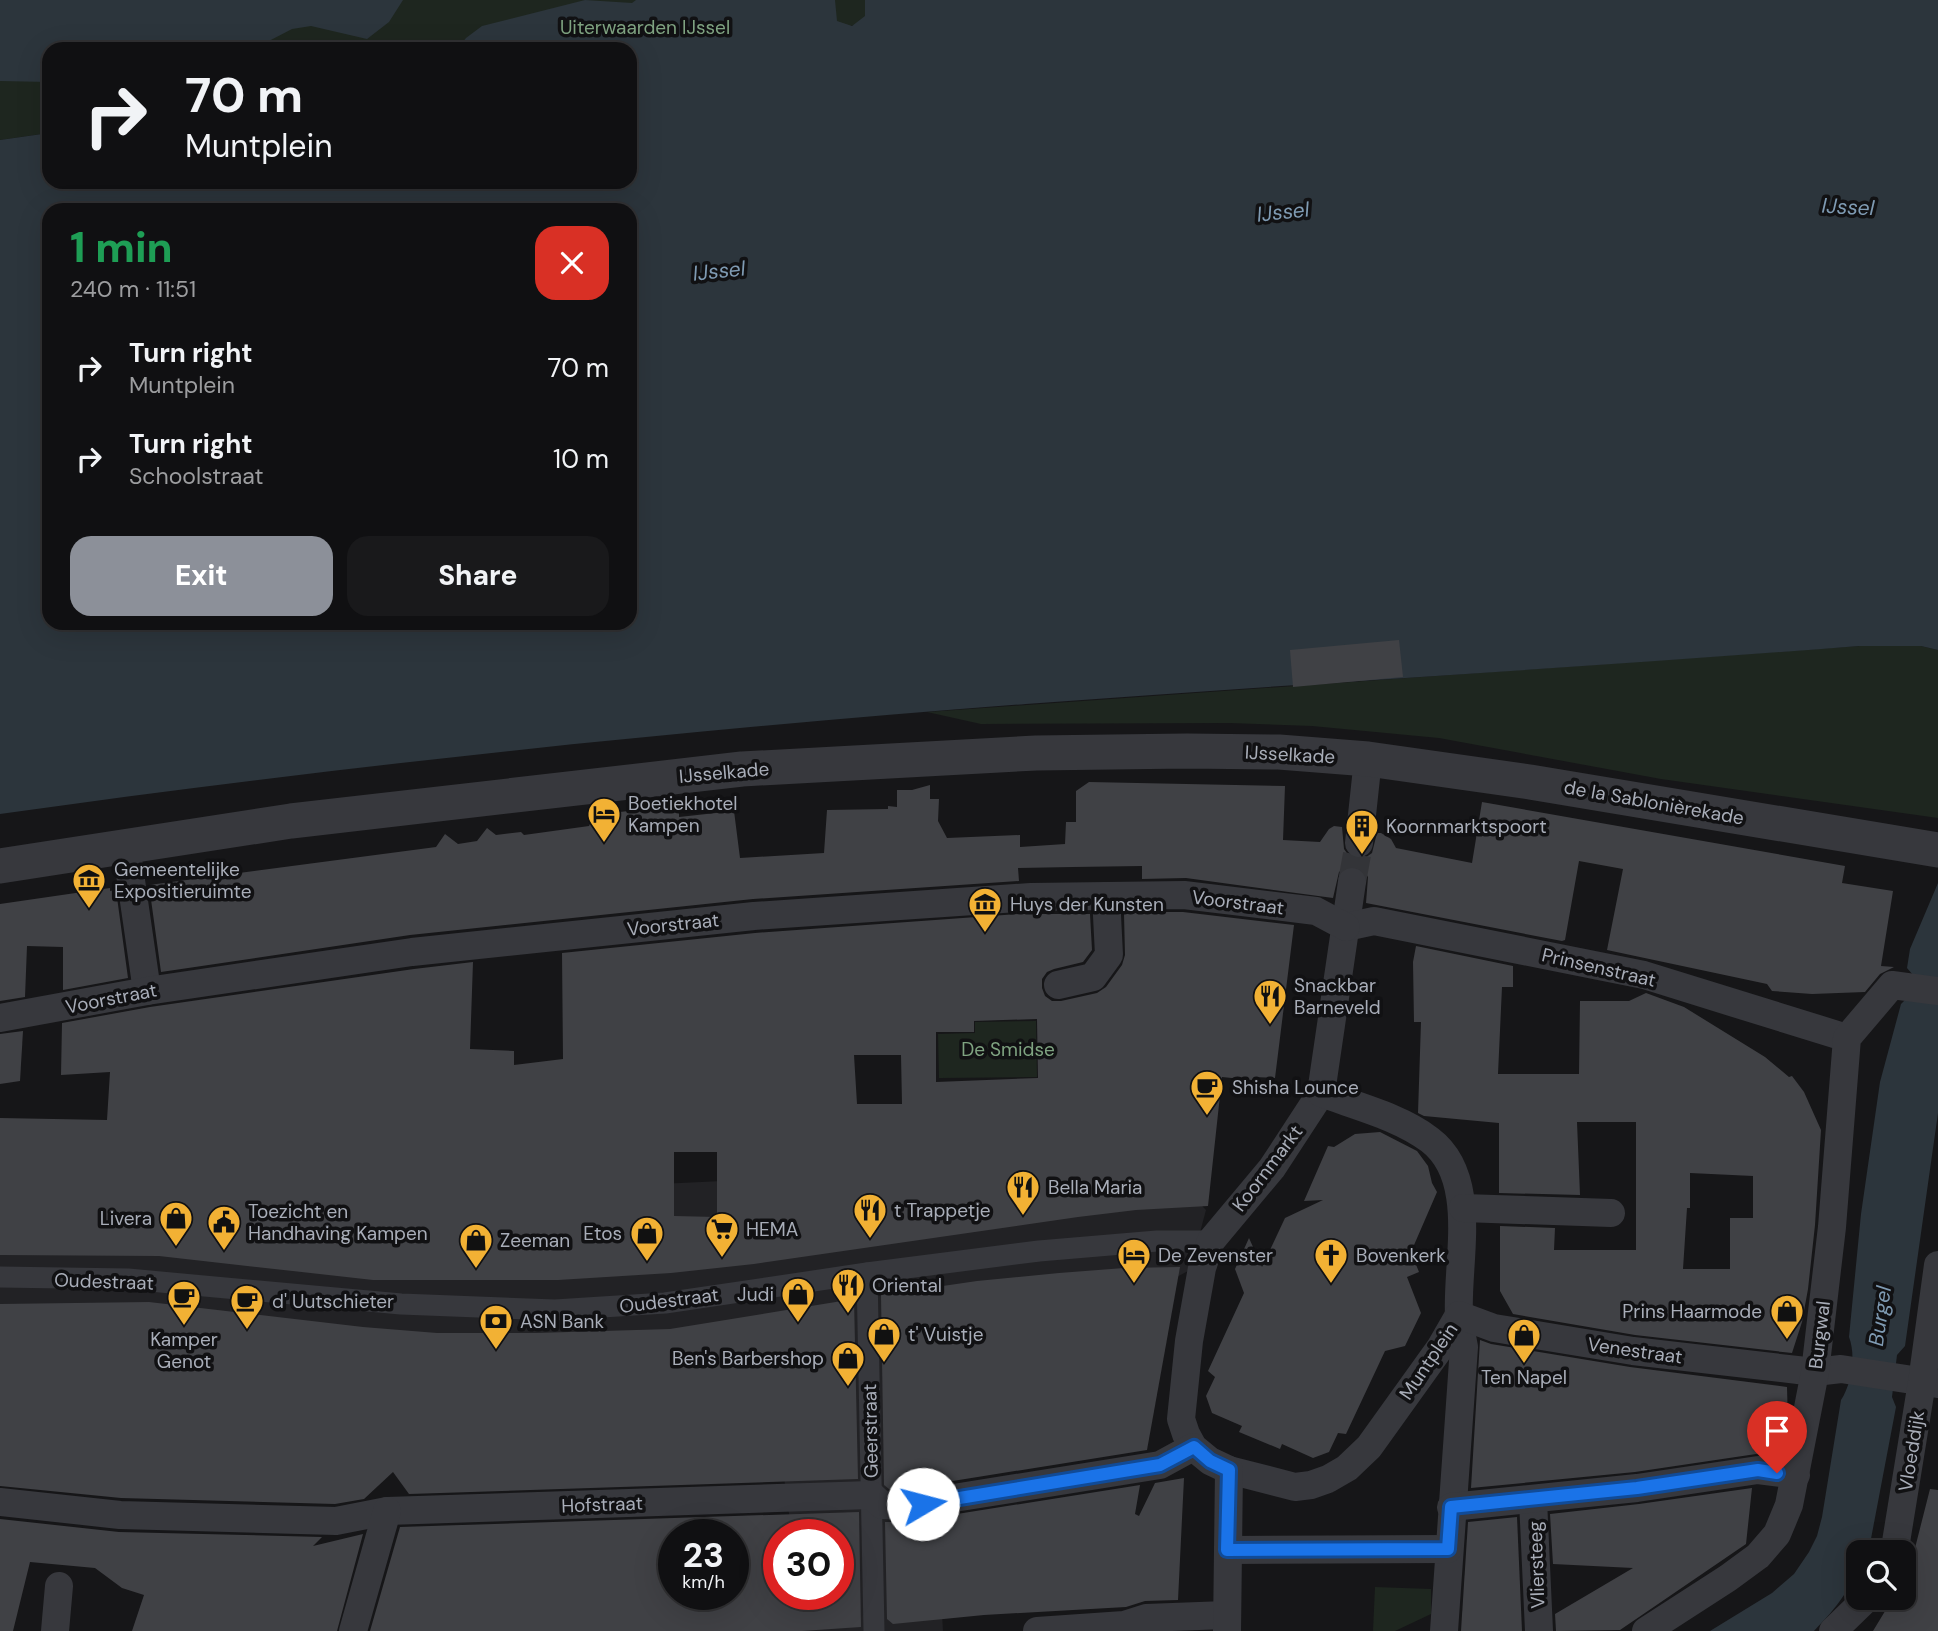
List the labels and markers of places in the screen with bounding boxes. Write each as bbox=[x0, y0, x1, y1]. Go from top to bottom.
place label: Boetiekhotel Kampen bbox=[628, 791, 738, 838]
hotel icon: Boetiekhotel Kampen bbox=[585, 795, 623, 844]
building icon: Koornmarktspoort bbox=[1343, 807, 1381, 856]
place label: Koornmarktspoort bbox=[1386, 814, 1547, 839]
place label: Gemeentelijke Expositieruimte bbox=[114, 857, 252, 904]
museum icon: Gemeentelijke Expositieruimte bbox=[70, 861, 108, 910]
museum icon: Huys der Kunsten bbox=[966, 885, 1004, 934]
place label: Huys der Kunsten bbox=[1010, 892, 1164, 917]
place label: Snackbar Barneveld bbox=[1294, 973, 1381, 1020]
restaurant icon: Snackbar Barneveld bbox=[1251, 977, 1289, 1026]
cafe icon: Shisha Lounce bbox=[1188, 1068, 1226, 1117]
place label: Shisha Lounce bbox=[1232, 1075, 1359, 1100]
restaurant icon: Bella Maria bbox=[1004, 1168, 1042, 1217]
place label: Bella Maria bbox=[1048, 1175, 1142, 1200]
restaurant icon: t Trappetje bbox=[851, 1191, 889, 1240]
place label: t Trappetje bbox=[894, 1198, 991, 1223]
shop icon: Livera bbox=[157, 1199, 195, 1248]
place label: Toezicht en Handhaving Kampen bbox=[248, 1199, 428, 1246]
public building icon: Toezicht en Handhaving Kampen bbox=[205, 1203, 243, 1252]
place label: Livera bbox=[100, 1206, 152, 1231]
supermarket icon: HEMA bbox=[703, 1210, 741, 1259]
shop icon: Etos bbox=[628, 1214, 666, 1263]
place label: HEMA bbox=[746, 1217, 799, 1242]
shop icon: Zeeman bbox=[457, 1221, 495, 1270]
place label: Etos bbox=[583, 1221, 622, 1246]
place label: Zeeman bbox=[500, 1228, 570, 1253]
hotel icon: De Zevenster bbox=[1115, 1236, 1153, 1285]
church icon: Bovenkerk bbox=[1312, 1236, 1350, 1285]
place label: De Zevenster bbox=[1158, 1243, 1273, 1268]
place label: Bovenkerk bbox=[1356, 1243, 1446, 1268]
restaurant icon: Oriental bbox=[829, 1266, 867, 1315]
place label: Oriental bbox=[872, 1273, 942, 1298]
shop icon: Judi bbox=[779, 1275, 817, 1324]
cafe icon: Kamper Genot bbox=[165, 1278, 203, 1327]
cafe icon: d' Uutschieter bbox=[228, 1282, 266, 1331]
place label: Judi bbox=[737, 1282, 774, 1307]
place label: d' Uutschieter bbox=[272, 1289, 394, 1314]
shop icon: Prins Haarmode bbox=[1768, 1292, 1806, 1341]
place label: Prins Haarmode bbox=[1622, 1299, 1762, 1324]
bank icon: ASN Bank bbox=[477, 1302, 515, 1351]
place label: ASN Bank bbox=[520, 1309, 605, 1334]
shop icon: t' Vuistje bbox=[865, 1315, 903, 1364]
shop icon: Ten Napel bbox=[1505, 1316, 1543, 1365]
place label: t' Vuistje bbox=[908, 1322, 983, 1347]
place label: Kamper Genot bbox=[150, 1327, 218, 1374]
shop icon: Ben's Barbershop bbox=[829, 1339, 867, 1388]
place label: Ben's Barbershop bbox=[672, 1346, 824, 1371]
place label: Ten Napel bbox=[1481, 1365, 1567, 1390]
pin bbox=[1747, 1401, 1807, 1473]

